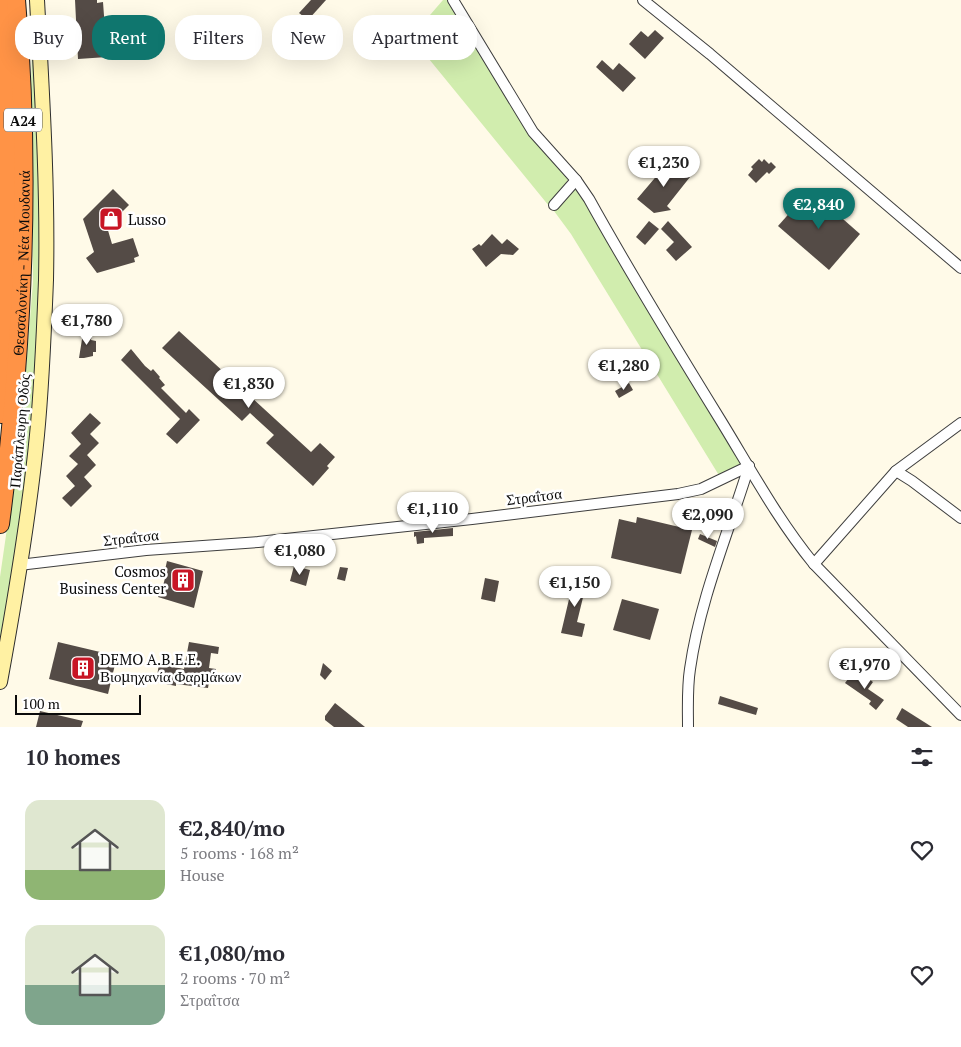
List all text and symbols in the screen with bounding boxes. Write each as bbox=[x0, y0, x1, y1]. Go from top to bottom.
chip: Buy bbox=[15, 15, 82, 60]
chip: Rent bbox=[92, 15, 165, 60]
chip: Filters bbox=[175, 15, 262, 60]
chip: New bbox=[272, 15, 343, 60]
chip: Apartment bbox=[353, 15, 477, 60]
road number: Α24 bbox=[4, 108, 42, 132]
pin: €1,230 bbox=[623, 146, 705, 188]
text: €1,230 bbox=[639, 151, 689, 173]
street label: Θεσσαλονίκη - Νέα Μουδανιά bbox=[7, 170, 34, 356]
pin: €2,840 bbox=[778, 188, 860, 230]
text: €2,840 bbox=[794, 193, 844, 215]
shop icon: Lusso bbox=[98, 206, 124, 232]
place label: Lusso bbox=[128, 209, 166, 229]
pin: €1,780 bbox=[46, 304, 128, 346]
text: €1,780 bbox=[62, 309, 112, 331]
pin: €1,280 bbox=[583, 348, 665, 391]
text: €1,280 bbox=[599, 354, 649, 376]
pin: €1,830 bbox=[208, 366, 290, 409]
text: €1,830 bbox=[224, 372, 274, 394]
street label: Παράπλευρη Οδός bbox=[4, 373, 34, 489]
street label: Στραΐτσα bbox=[505, 483, 563, 509]
pin: €1,110 bbox=[392, 492, 474, 534]
text: €1,110 bbox=[408, 497, 458, 519]
pin: €2,090 bbox=[667, 498, 749, 540]
text: €2,090 bbox=[683, 503, 733, 525]
street label: Στραΐτσα bbox=[102, 524, 160, 550]
pin: €1,080 bbox=[259, 534, 341, 576]
text: €1,080 bbox=[275, 539, 325, 561]
place label: Cosmos Business Center bbox=[59, 561, 166, 598]
pin: €1,150 bbox=[534, 566, 616, 608]
building icon: Cosmos Business Center bbox=[170, 567, 196, 593]
text: €1,150 bbox=[550, 571, 600, 593]
pin: €1,970 bbox=[824, 648, 906, 690]
place label: DEMO A.B.E.E. Βιομηχανία Φαρμάκων bbox=[100, 649, 242, 686]
text: €1,970 bbox=[840, 653, 890, 675]
building icon: DEMO A.B.E.E. Βιομηχανία Φαρμάκων bbox=[70, 655, 96, 681]
scale bar bbox=[15, 692, 141, 715]
text: 100 m bbox=[22, 694, 60, 713]
text: 10 homes bbox=[25, 743, 121, 771]
icon: filters bbox=[908, 743, 936, 771]
text: €2,840/mo bbox=[180, 814, 285, 842]
icon: home bbox=[65, 820, 125, 880]
icon: heart bbox=[908, 836, 936, 864]
text: 5 rooms · 168 m² bbox=[180, 842, 299, 864]
text: House bbox=[180, 864, 225, 886]
text: €1,080/mo bbox=[180, 939, 285, 967]
icon: home bbox=[65, 945, 125, 1005]
icon: heart bbox=[908, 961, 936, 989]
text: 2 rooms · 70 m² bbox=[180, 967, 290, 989]
text: Στραΐτσα bbox=[180, 989, 240, 1011]

